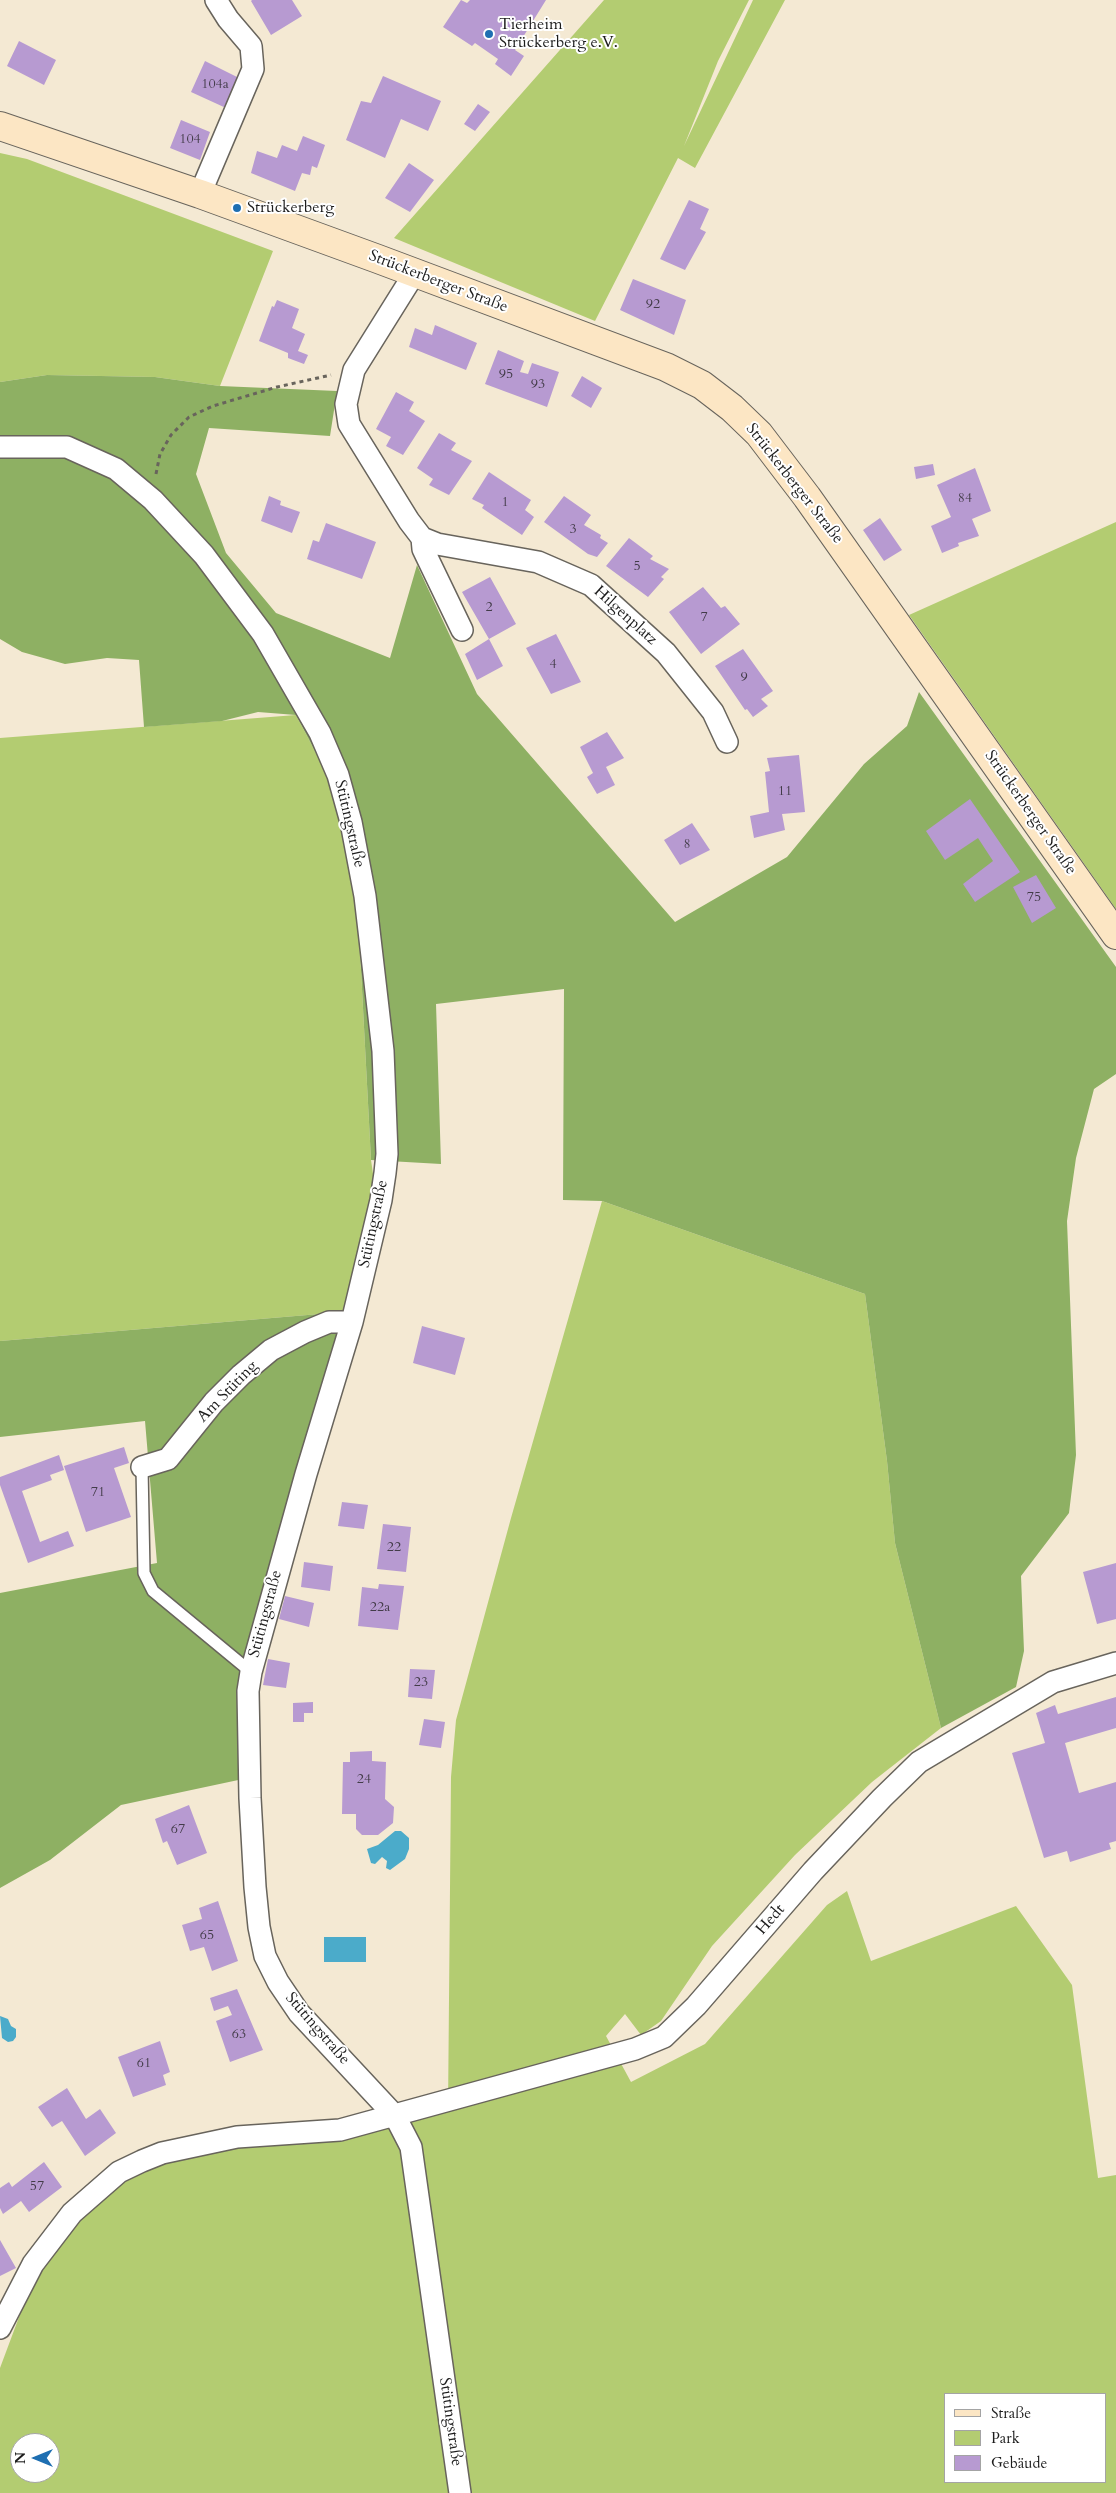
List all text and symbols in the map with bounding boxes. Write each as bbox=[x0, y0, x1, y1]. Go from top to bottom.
place label: Tierheim Strückerberg e.V. bbox=[499, 15, 618, 53]
marker: Tierheim Strückerberg e.V. bbox=[483, 28, 495, 40]
house number: 104a bbox=[201, 77, 229, 93]
house number: 104 bbox=[179, 132, 201, 148]
place label: Strückerberg bbox=[247, 198, 334, 218]
marker: Strückerberg bbox=[231, 202, 243, 214]
street label: Strückerberger Straße bbox=[366, 247, 510, 317]
house number: 92 bbox=[646, 297, 660, 313]
house number: 95 bbox=[499, 367, 513, 383]
house number: 93 bbox=[531, 377, 545, 393]
street label: Strückerberger Straße bbox=[741, 420, 847, 548]
house number: 84 bbox=[958, 491, 972, 507]
house number: 1 bbox=[501, 495, 509, 511]
house number: 3 bbox=[569, 522, 577, 538]
house number: 5 bbox=[633, 559, 641, 575]
street label: Hilgenplatz bbox=[589, 582, 661, 650]
house number: 2 bbox=[485, 600, 493, 616]
house number: 7 bbox=[700, 610, 708, 626]
house number: 4 bbox=[549, 657, 557, 673]
house number: 9 bbox=[740, 670, 748, 686]
street label: Strückerberger Straße bbox=[980, 747, 1080, 879]
street label: Stütingstraße bbox=[330, 778, 368, 870]
house number: 11 bbox=[778, 784, 792, 800]
house number: 8 bbox=[683, 837, 691, 853]
house number: 75 bbox=[1027, 890, 1041, 906]
street label: Stütingstraße bbox=[355, 1178, 393, 1270]
street label: Am Stüting bbox=[194, 1357, 262, 1427]
house number: 71 bbox=[91, 1485, 105, 1501]
house number: 22 bbox=[387, 1540, 401, 1556]
street label: Stütingstraße bbox=[245, 1568, 287, 1660]
house number: 22a bbox=[370, 1600, 390, 1616]
house number: 23 bbox=[414, 1675, 428, 1691]
house number: 24 bbox=[357, 1772, 371, 1788]
house number: 67 bbox=[171, 1822, 185, 1838]
street label: Hedt bbox=[753, 1901, 789, 1939]
house number: 65 bbox=[200, 1928, 214, 1944]
street label: Stütingstraße bbox=[280, 1989, 354, 2069]
house number: 63 bbox=[232, 2027, 246, 2043]
house number: 61 bbox=[137, 2056, 151, 2072]
house number: 57 bbox=[30, 2179, 44, 2195]
street label: Stütingstraße bbox=[434, 2376, 466, 2468]
legend bbox=[944, 2393, 1106, 2483]
text: Straße bbox=[991, 2403, 1031, 2423]
text: Park bbox=[991, 2428, 1020, 2448]
north arrow bbox=[10, 2433, 60, 2483]
text: N bbox=[11, 2452, 30, 2464]
text: Gebäude bbox=[991, 2453, 1047, 2473]

